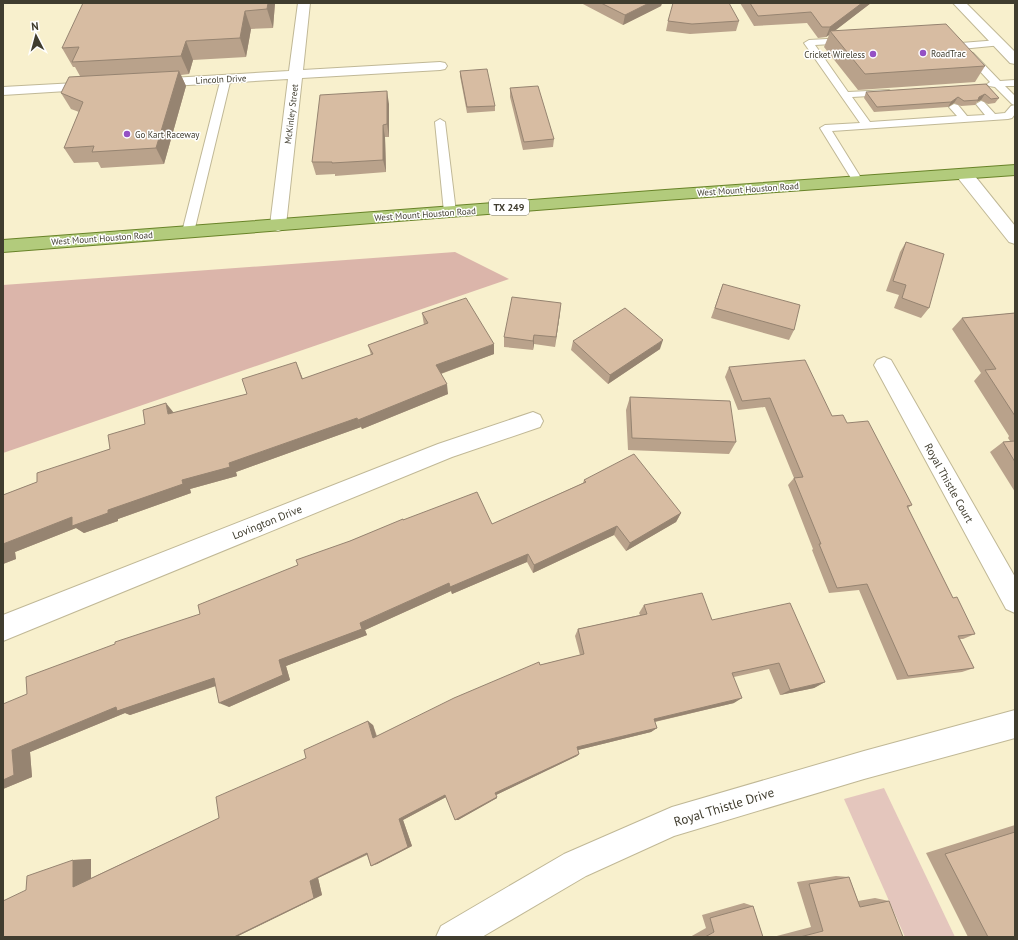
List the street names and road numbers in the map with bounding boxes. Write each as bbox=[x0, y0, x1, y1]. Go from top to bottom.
street label: Lincoln Drive bbox=[195, 72, 247, 86]
street label: McKinley Street bbox=[282, 83, 300, 145]
street label: West Mount Houston Road bbox=[697, 180, 799, 198]
road number: TX 249 bbox=[489, 199, 529, 215]
street label: West Mount Houston Road bbox=[374, 205, 476, 223]
street label: West Mount Houston Road bbox=[51, 229, 153, 247]
street label: Royal Thistle Court bbox=[921, 441, 977, 525]
street label: Lovington Drive bbox=[230, 501, 304, 542]
street label: Royal Thistle Drive bbox=[672, 784, 776, 830]

